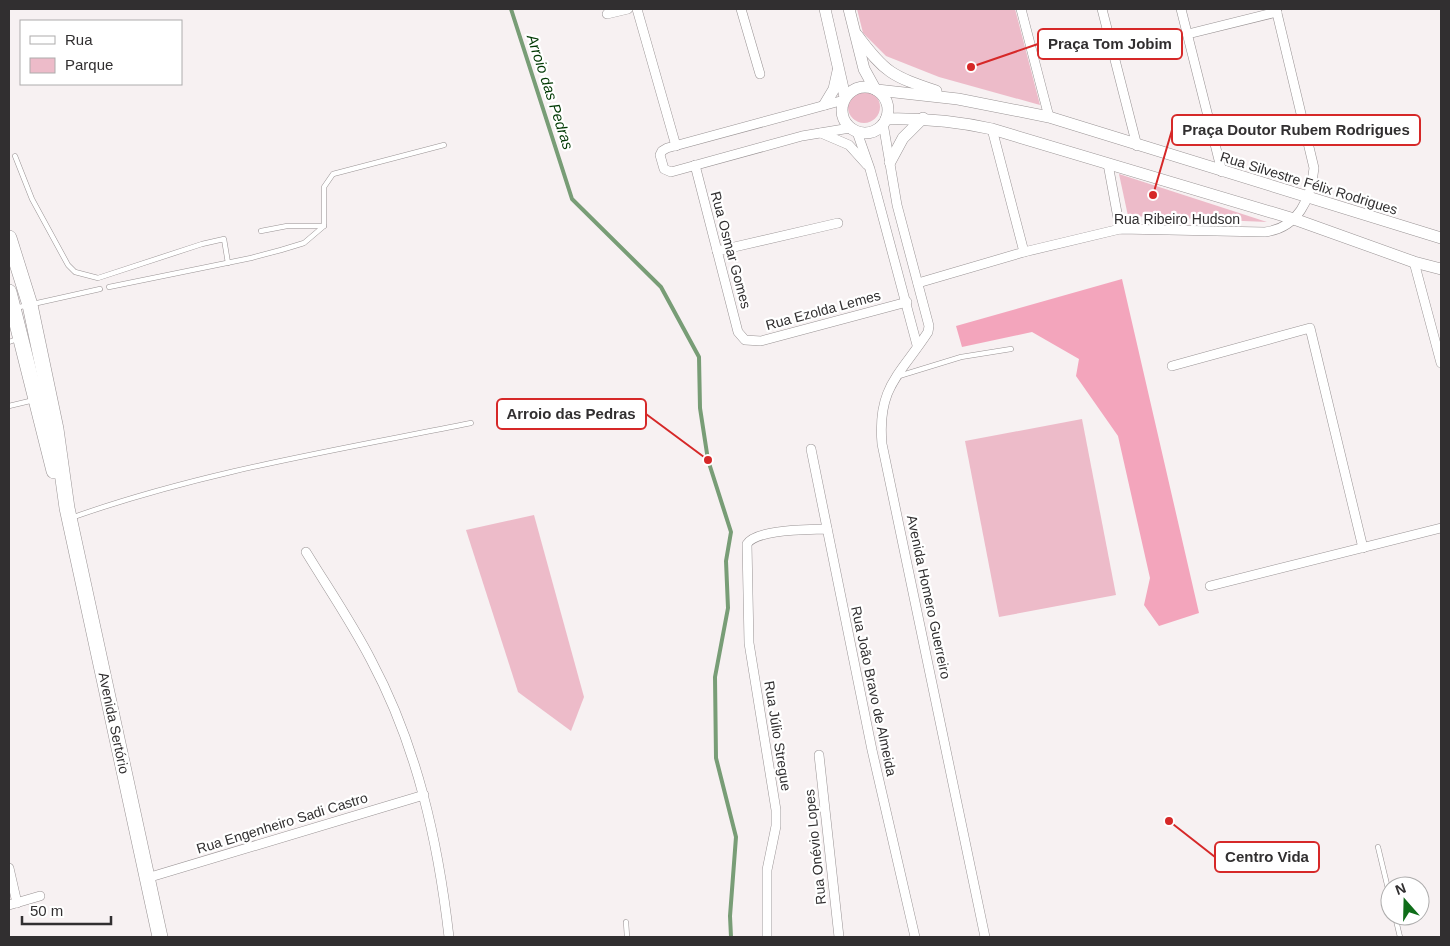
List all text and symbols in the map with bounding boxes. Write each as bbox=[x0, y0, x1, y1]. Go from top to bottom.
legend bbox=[20, 20, 182, 85]
callout: Praça Tom Jobim bbox=[1038, 29, 1182, 59]
text: Rua bbox=[65, 31, 93, 48]
water label: Arroio das Pedras bbox=[524, 31, 577, 152]
text: Praça Tom Jobim bbox=[1048, 35, 1172, 52]
text: Parque bbox=[65, 56, 113, 73]
callout: Praça Doutor Rubem Rodrigues bbox=[1172, 115, 1420, 145]
text: Praça Doutor Rubem Rodrigues bbox=[1182, 121, 1410, 138]
street label: Rua Silvestre Félix Rodrigues bbox=[1218, 148, 1400, 218]
street label: Rua Osmar Gomes bbox=[708, 190, 754, 310]
street label: Rua Ribeiro Hudson bbox=[1114, 211, 1240, 227]
street label: Rua Ezolda Lemes bbox=[764, 287, 882, 333]
callout: Arroio das Pedras bbox=[497, 399, 646, 429]
text: Arroio das Pedras bbox=[506, 405, 636, 422]
street label: Avenida Homero Guerreiro bbox=[904, 514, 954, 681]
street label: Rua João Bravo de Almeida bbox=[848, 604, 900, 778]
street label: Avenida Sertório bbox=[95, 671, 133, 775]
street label: Rua Júlio Stregue bbox=[761, 680, 795, 792]
street label: Rua Onévio Lopes bbox=[801, 788, 829, 906]
street label: Rua Engenheiro Sadi Castro bbox=[194, 789, 370, 857]
callout: Centro Vida bbox=[1215, 842, 1319, 872]
text: Centro Vida bbox=[1225, 848, 1310, 865]
north arrow bbox=[1380, 876, 1430, 926]
text: N bbox=[1393, 880, 1408, 898]
scale bar bbox=[22, 894, 111, 926]
text: 50 m bbox=[30, 902, 63, 919]

